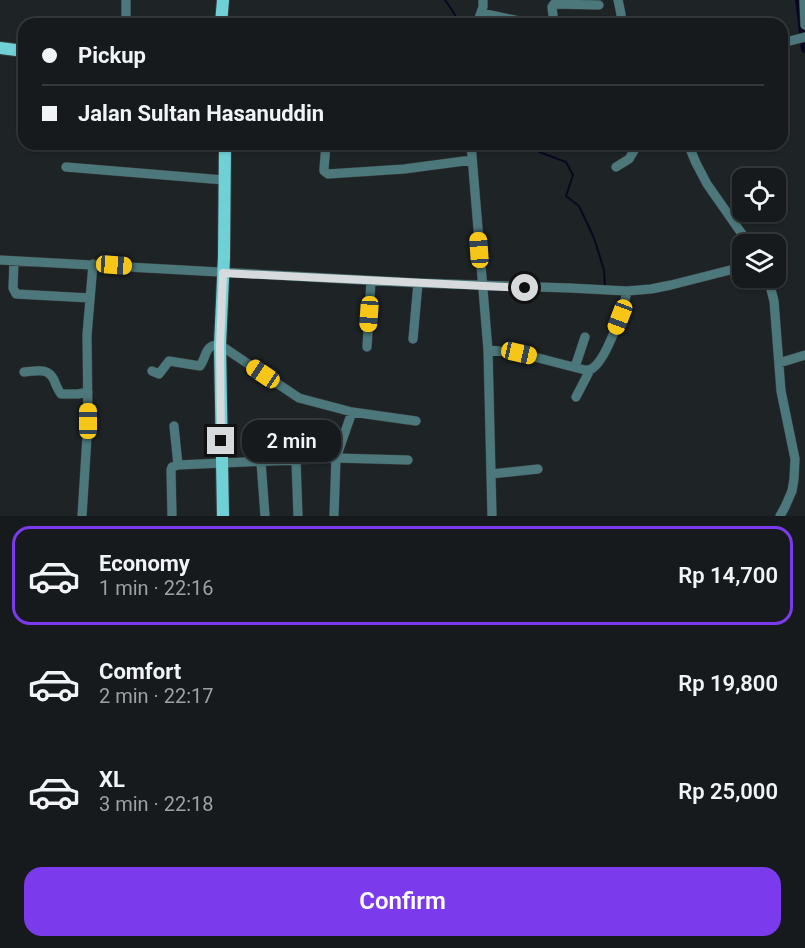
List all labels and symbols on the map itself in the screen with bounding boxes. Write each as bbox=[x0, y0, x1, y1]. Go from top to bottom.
car bbox=[469, 231, 489, 269]
car bbox=[95, 255, 133, 275]
route start bbox=[511, 274, 538, 301]
car bbox=[359, 295, 379, 333]
car bbox=[605, 297, 635, 337]
car bbox=[499, 340, 539, 366]
car bbox=[243, 356, 283, 392]
car bbox=[79, 403, 97, 439]
callout: 2 min bbox=[242, 420, 341, 462]
route end bbox=[207, 427, 234, 454]

